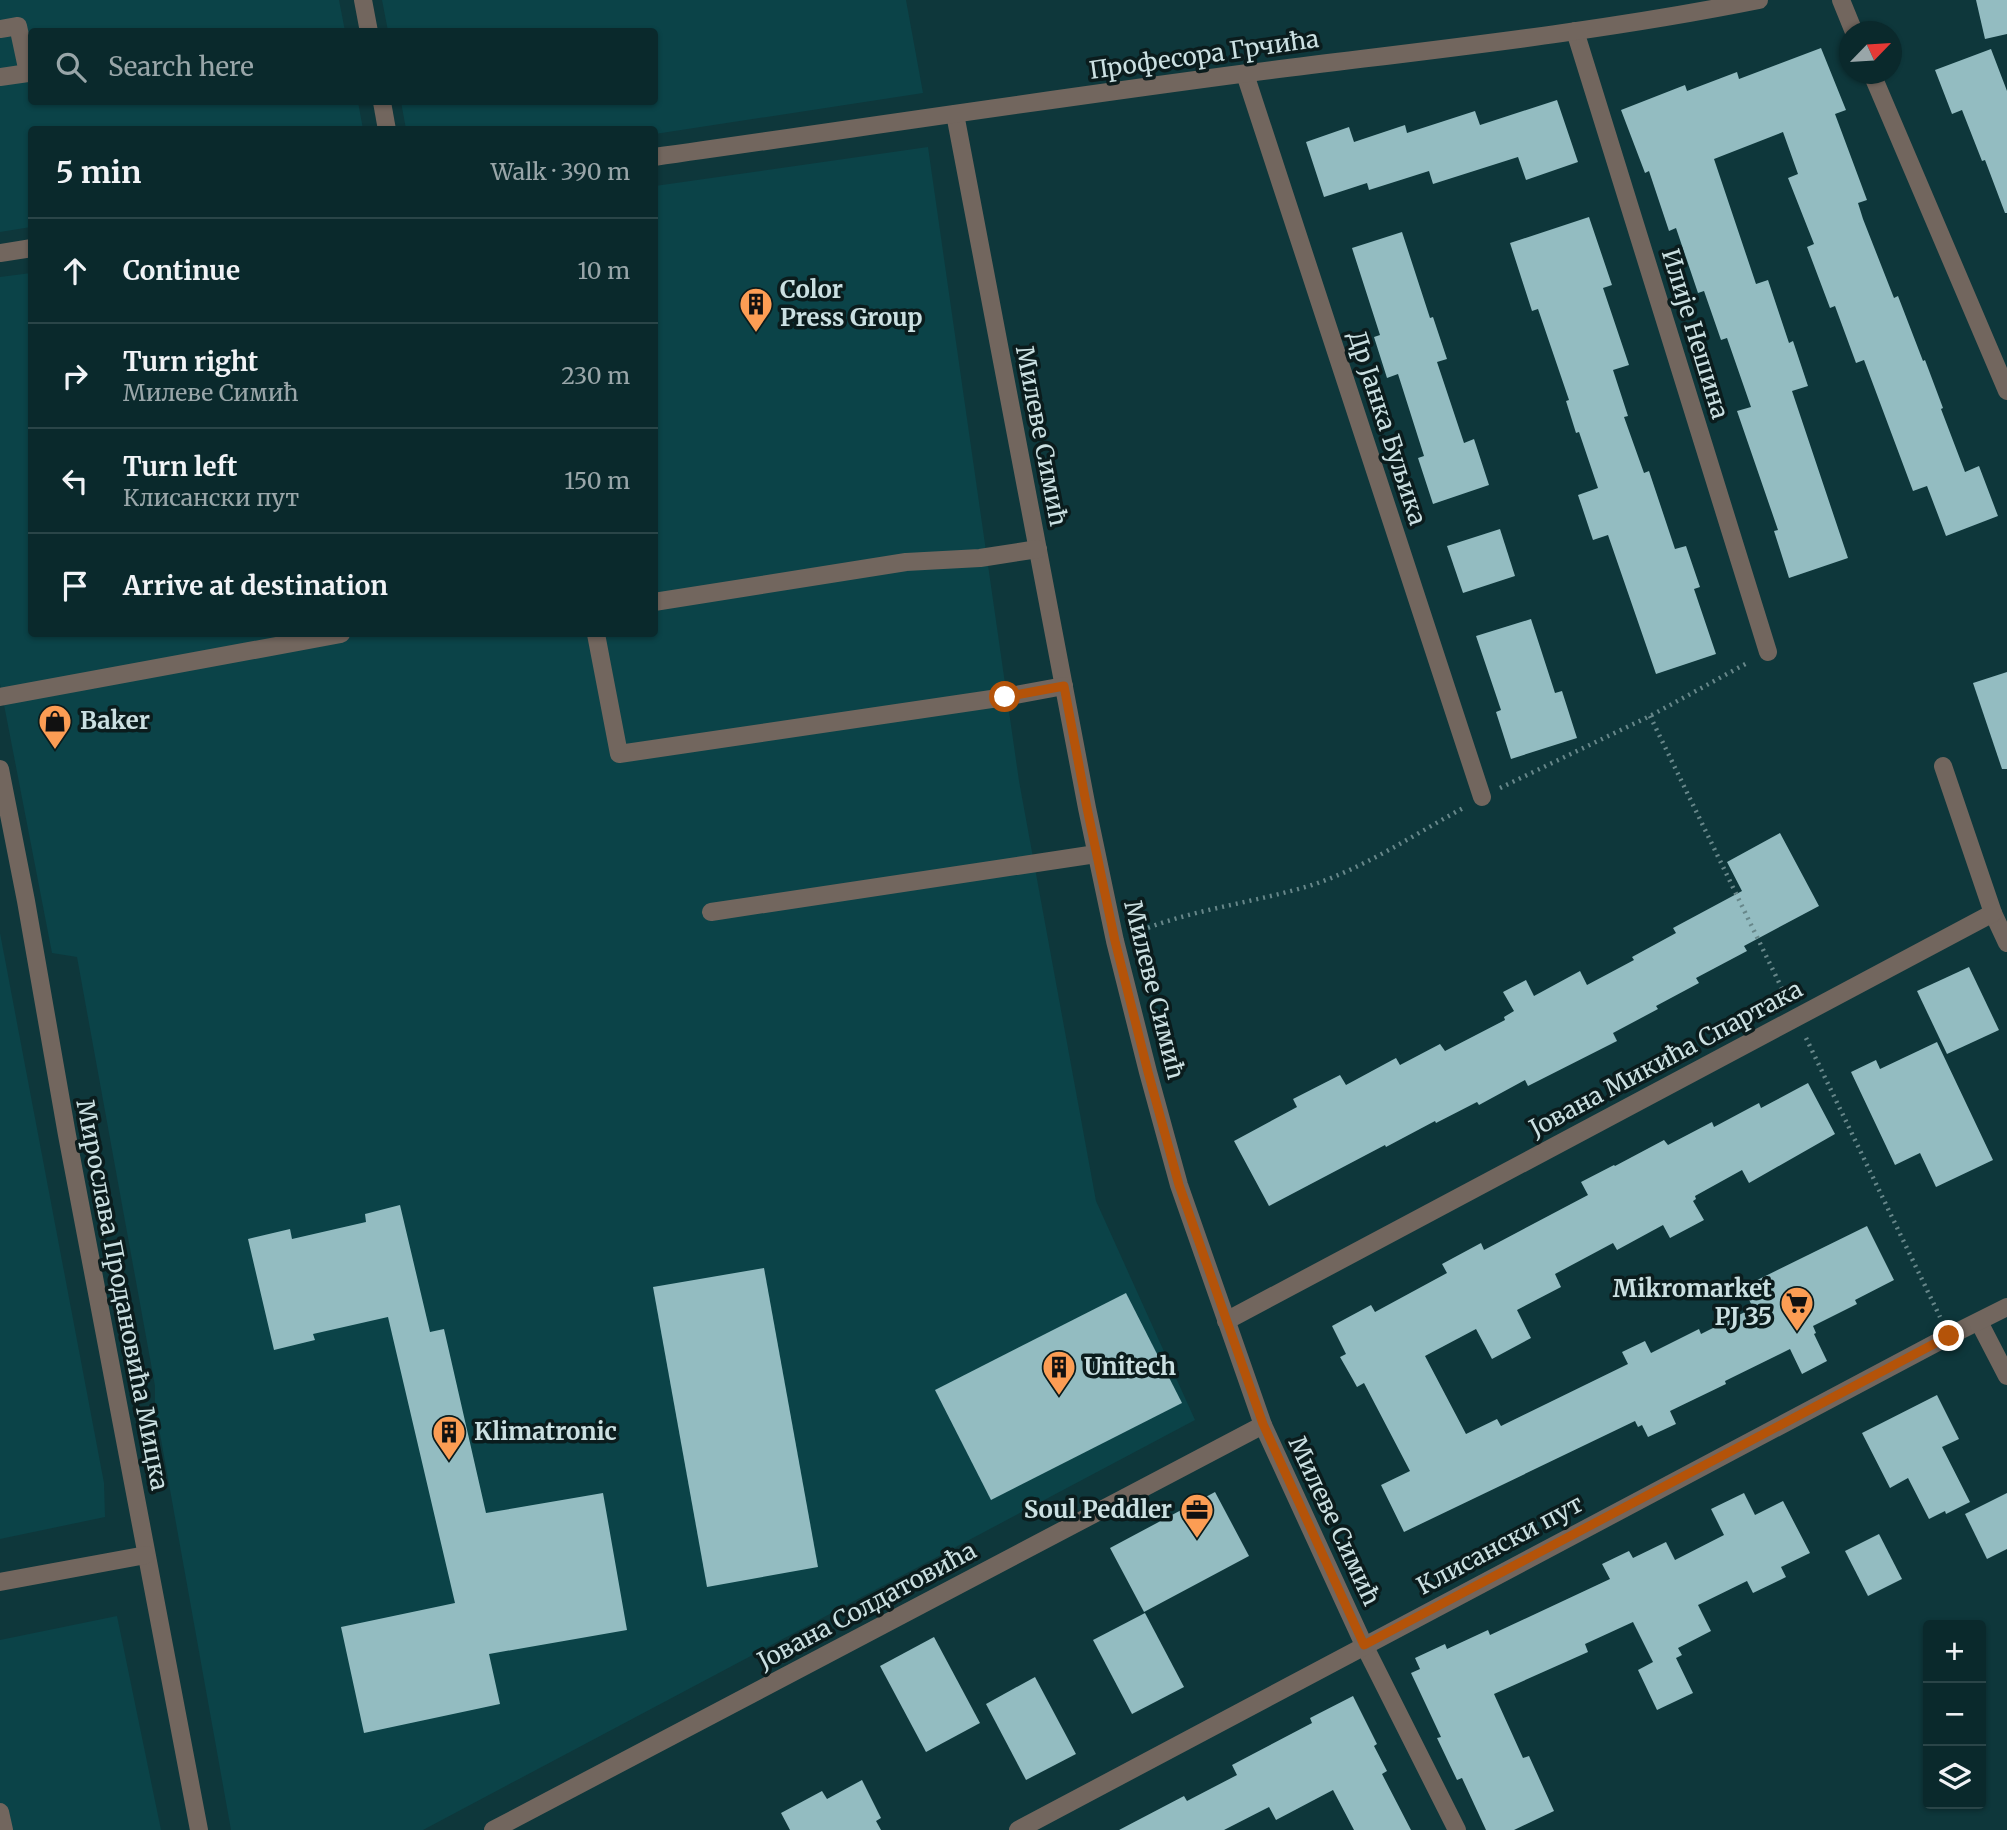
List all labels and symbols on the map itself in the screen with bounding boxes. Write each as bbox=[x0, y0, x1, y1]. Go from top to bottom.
north arrow bbox=[1839, 21, 1902, 84]
street label: Професора Грчића bbox=[1087, 23, 1321, 86]
street label: Илије Нешина bbox=[1655, 245, 1736, 423]
place label: Color Press Group bbox=[780, 274, 923, 333]
building icon: Color Press Group bbox=[737, 285, 775, 334]
street label: Др Јанка Буљика bbox=[1341, 327, 1433, 529]
street label: Милеве Симић bbox=[1009, 343, 1074, 529]
route start bbox=[989, 681, 1020, 712]
shop icon: Baker bbox=[36, 702, 74, 751]
place label: Baker bbox=[80, 705, 150, 736]
street label: Милеве Симић bbox=[1117, 897, 1192, 1083]
street label: Јована Микића Спартака bbox=[1523, 973, 1808, 1144]
street label: Мирослава Продановића Мицка bbox=[69, 1097, 176, 1493]
place label: Mikromarket PJ 35 bbox=[1613, 1273, 1772, 1332]
supermarket icon: Mikromarket PJ 35 bbox=[1778, 1284, 1816, 1333]
route end bbox=[1933, 1320, 1964, 1351]
building icon: Unitech bbox=[1040, 1348, 1078, 1397]
place label: Unitech bbox=[1084, 1351, 1176, 1382]
building icon: Klimatronic bbox=[430, 1413, 468, 1462]
place label: Klimatronic bbox=[474, 1416, 617, 1447]
street label: Милеве Симић bbox=[1282, 1431, 1387, 1610]
street label: Клисански пут bbox=[1411, 1488, 1588, 1601]
office icon: Soul Peddler bbox=[1178, 1491, 1216, 1540]
place label: Soul Peddler bbox=[1024, 1494, 1172, 1525]
street label: Јована Солдатовића bbox=[751, 1535, 981, 1677]

